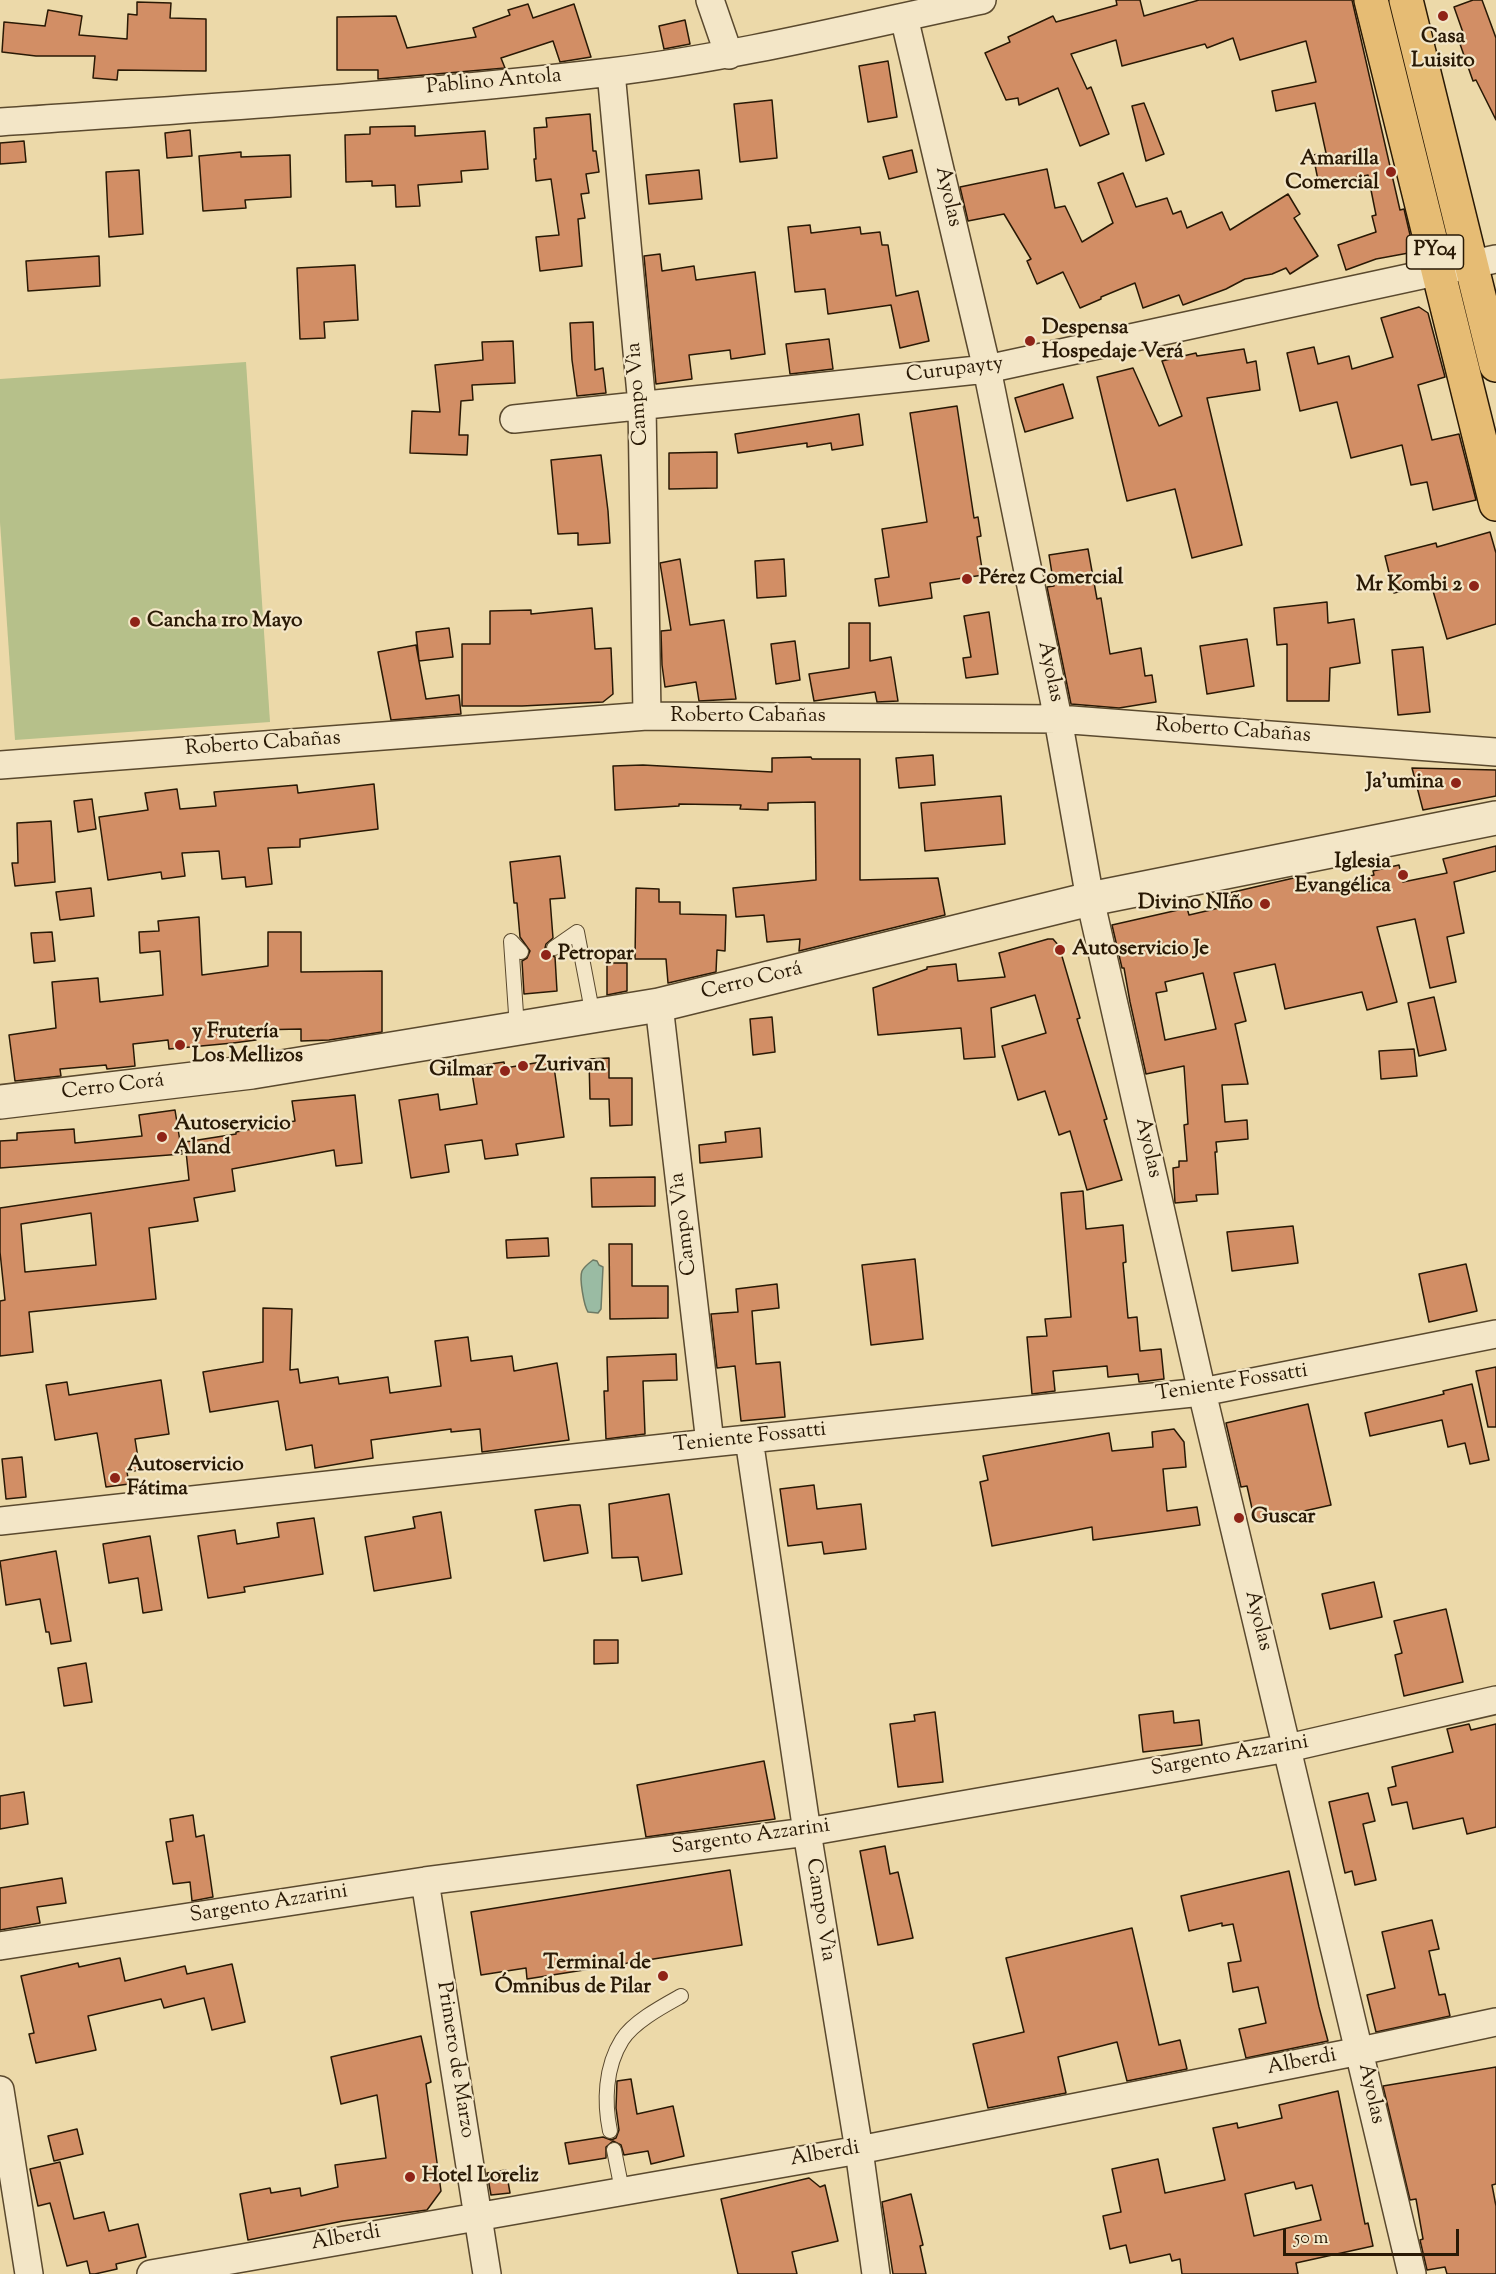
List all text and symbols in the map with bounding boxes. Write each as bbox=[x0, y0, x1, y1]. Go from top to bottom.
marker: Casa Luisito bbox=[1436, 9, 1450, 23]
place label: Casa Luisito bbox=[1411, 25, 1475, 75]
street label: Pablino Antola bbox=[425, 65, 563, 101]
place label: Amarilla Comercial bbox=[1285, 147, 1379, 197]
street label: Ayolas bbox=[928, 164, 966, 230]
marker: Amarilla Comercial bbox=[1384, 165, 1398, 179]
road number: PY04 bbox=[1406, 235, 1464, 269]
place label: Despensa Hospedaje Verá bbox=[1042, 316, 1183, 366]
marker: Despensa Hospedaje Verá bbox=[1023, 334, 1037, 348]
street label: Campo Vìa bbox=[623, 341, 655, 447]
street label: Curupayty bbox=[905, 353, 1005, 389]
place label: Pérez Comercial bbox=[979, 566, 1123, 592]
marker: Pérez Comercial bbox=[960, 572, 974, 586]
place label: Mr Kombi 2 bbox=[1356, 573, 1462, 599]
marker: Mr Kombi 2 bbox=[1467, 579, 1481, 593]
place label: Cancha 1ro Mayo bbox=[147, 609, 303, 635]
marker: Cancha 1ro Mayo bbox=[128, 615, 142, 629]
street label: Ayolas bbox=[1030, 639, 1068, 705]
street label: Roberto Cabañas bbox=[670, 704, 826, 730]
street label: Roberto Cabañas bbox=[1154, 714, 1312, 750]
street label: Roberto Cabañas bbox=[184, 727, 342, 763]
place label: Ja'umina bbox=[1366, 770, 1444, 796]
marker: Ja'umina bbox=[1449, 776, 1463, 790]
place label: Iglesia Evangélica bbox=[1295, 850, 1391, 900]
marker: Iglesia Evangélica bbox=[1396, 868, 1410, 882]
place label: Divino NIño bbox=[1138, 891, 1253, 917]
marker: Divino NIño bbox=[1258, 897, 1272, 911]
place label: Autoservicio Je bbox=[1072, 937, 1209, 963]
place label: Petropar bbox=[558, 942, 634, 968]
marker: Autoservicio Je bbox=[1053, 943, 1067, 957]
marker: Petropar bbox=[539, 948, 553, 962]
street label: Cerro Corá bbox=[699, 957, 805, 1007]
place label: y Frutería Los Mellizos bbox=[192, 1020, 303, 1070]
marker: y Frutería Los Mellizos bbox=[173, 1038, 187, 1052]
place label: Zurivan bbox=[535, 1053, 606, 1079]
place label: Gilmar bbox=[429, 1058, 493, 1084]
marker: Zurivan bbox=[516, 1059, 530, 1073]
marker: Gilmar bbox=[498, 1064, 512, 1078]
street label: Cerro Corá bbox=[60, 1069, 166, 1107]
place label: Autoservicio Aland bbox=[174, 1112, 291, 1162]
street label: Ayolas bbox=[1128, 1115, 1166, 1181]
marker: Autoservicio Aland bbox=[155, 1130, 169, 1144]
street label: Campo Vìa bbox=[666, 1171, 704, 1277]
street label: Teniente Fossatti bbox=[1154, 1360, 1310, 1408]
street label: Teniente Fossatti bbox=[672, 1418, 828, 1460]
place label: Autoservicio Fátima bbox=[127, 1453, 244, 1503]
marker: Autoservicio Fátima bbox=[108, 1471, 122, 1485]
place label: Guscar bbox=[1251, 1505, 1315, 1531]
marker: Guscar bbox=[1232, 1511, 1246, 1525]
street label: Ayolas bbox=[1237, 1588, 1277, 1654]
street label: Sargento Azzarini bbox=[1149, 1731, 1311, 1783]
street label: Sargento Azzarini bbox=[670, 1814, 832, 1862]
street label: Campo Vìa bbox=[798, 1857, 840, 1963]
street label: Sargento Azzarini bbox=[188, 1880, 350, 1930]
place label: Terminal de Ómnibus de Pilar bbox=[495, 1951, 651, 2001]
marker: Terminal de Ómnibus de Pilar bbox=[656, 1969, 670, 1983]
street label: Primero de Marzo bbox=[429, 1980, 479, 2140]
street label: Alberdi bbox=[1265, 2044, 1339, 2082]
street label: Ayolas bbox=[1351, 2061, 1389, 2127]
street label: Alberdi bbox=[788, 2137, 862, 2173]
place label: Hotel Loreliz bbox=[422, 2164, 539, 2190]
marker: Hotel Loreliz bbox=[403, 2170, 417, 2184]
scale bar bbox=[1286, 2217, 1462, 2255]
street label: Alberdi bbox=[309, 2221, 383, 2257]
text: 50 m bbox=[1294, 2226, 1328, 2252]

